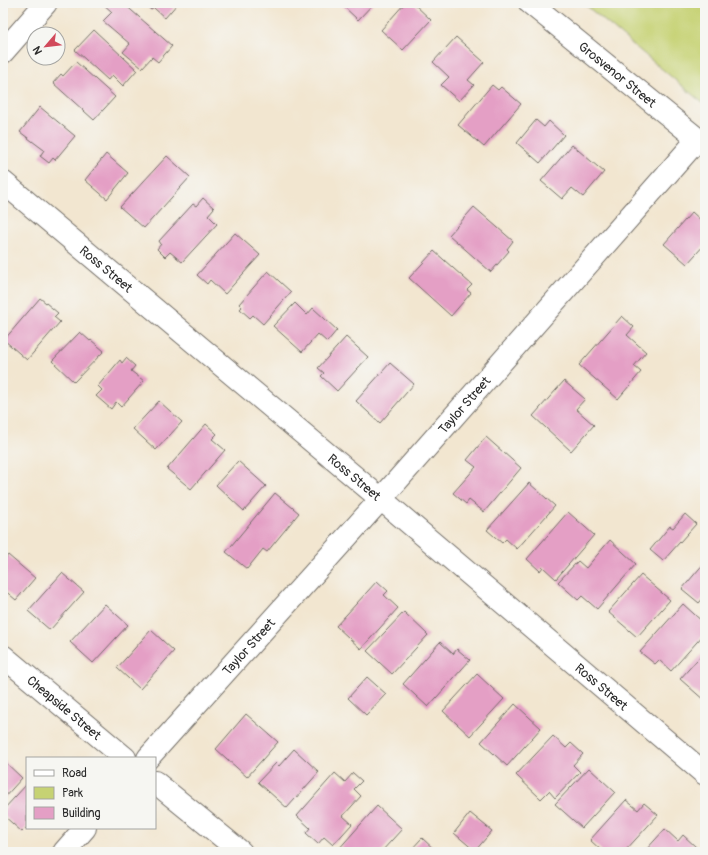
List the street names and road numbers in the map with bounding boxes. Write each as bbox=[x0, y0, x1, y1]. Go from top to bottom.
street label: Grosvenor Street bbox=[575, 39, 660, 112]
street label: Ross Street bbox=[76, 243, 136, 297]
street label: Taylor Street bbox=[435, 373, 495, 437]
street label: Ross Street bbox=[324, 451, 384, 505]
street label: Taylor Street bbox=[219, 615, 279, 679]
street label: Ross Street bbox=[572, 660, 631, 715]
street label: Cheapside Street bbox=[23, 672, 105, 744]

